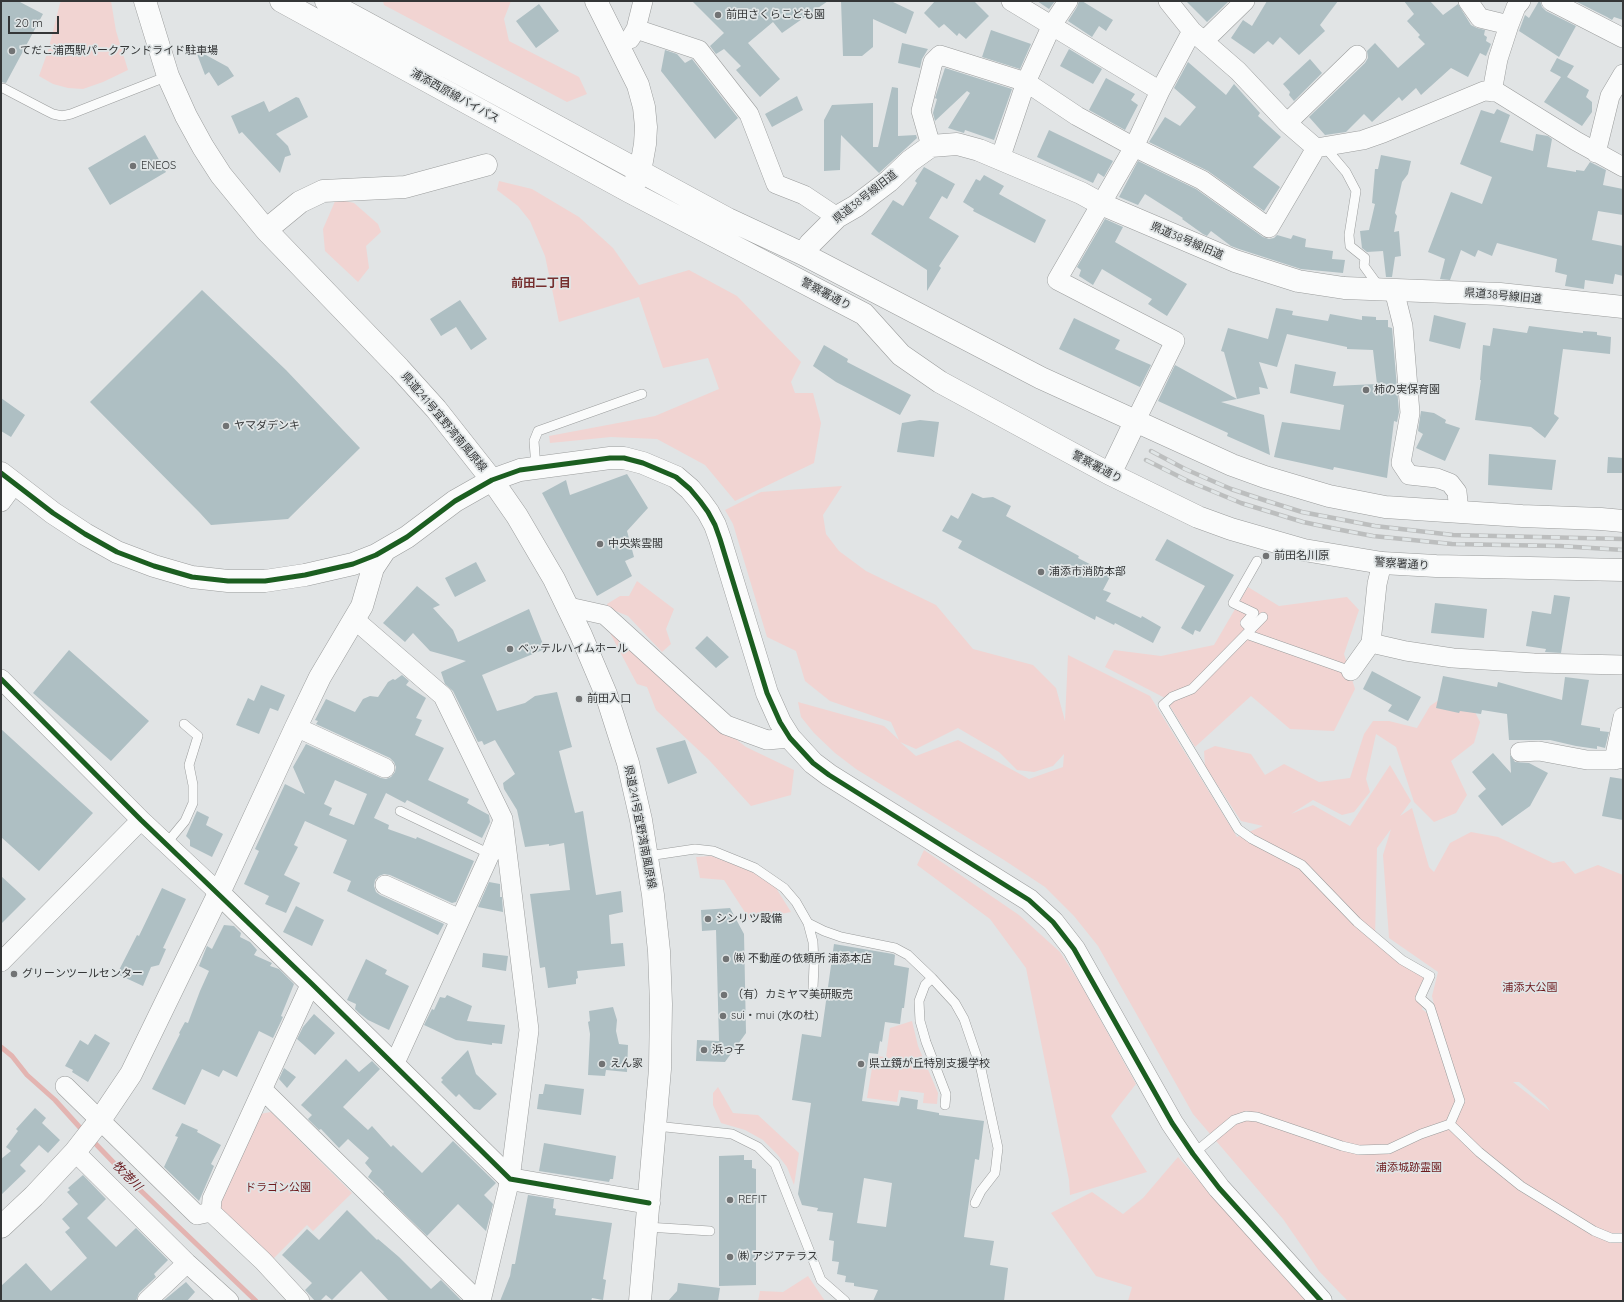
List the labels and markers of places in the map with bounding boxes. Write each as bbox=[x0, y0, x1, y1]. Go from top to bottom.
place label: 前田さくらこども園 bbox=[726, 8, 825, 22]
marker: 前田さくらこども園 bbox=[713, 10, 723, 20]
place label: てだこ浦西駅パークアンドライド駐車場 bbox=[20, 44, 218, 58]
marker: てだこ浦西駅パークアンドライド駐車場 bbox=[7, 46, 17, 56]
place label: ENEOS bbox=[141, 159, 176, 173]
marker: ENEOS bbox=[128, 161, 138, 171]
place label: 柿の実保育園 bbox=[1374, 383, 1440, 397]
marker: 柿の実保育園 bbox=[1361, 385, 1371, 395]
place label: ヤマダデンキ bbox=[234, 419, 300, 433]
marker: ヤマダデンキ bbox=[221, 421, 231, 431]
place label: 中央紫雲閣 bbox=[608, 537, 663, 551]
marker: 中央紫雲閣 bbox=[595, 539, 605, 549]
place label: 前田名川原 bbox=[1274, 549, 1329, 563]
marker: 前田名川原 bbox=[1261, 551, 1271, 561]
place label: 浦添市消防本部 bbox=[1049, 565, 1126, 579]
marker: 浦添市消防本部 bbox=[1036, 567, 1046, 577]
place label: ベッテルハイムホール bbox=[518, 642, 628, 656]
marker: ベッテルハイムホール bbox=[505, 644, 515, 654]
place label: 前田入口 bbox=[587, 692, 631, 706]
marker: 前田入口 bbox=[574, 694, 584, 704]
place label: シンリツ設備 bbox=[716, 912, 782, 926]
marker: シンリツ設備 bbox=[703, 914, 713, 924]
place label: ㈱ 不動産の依頼所 浦添本店 bbox=[734, 952, 872, 966]
marker: ㈱ 不動産の依頼所 浦添本店 bbox=[721, 954, 731, 964]
place label: グリーンツールセンター bbox=[22, 967, 143, 981]
marker: グリーンツールセンター bbox=[9, 969, 19, 979]
place label: （有）カミヤマ美研販売 bbox=[732, 988, 853, 1002]
marker: （有）カミヤマ美研販売 bbox=[719, 990, 729, 1000]
place label: sui・mui (水の杜) bbox=[731, 1009, 819, 1023]
marker: sui・mui (水の杜) bbox=[718, 1011, 728, 1021]
place label: 浜っ子 bbox=[712, 1043, 745, 1057]
marker: 浜っ子 bbox=[699, 1045, 709, 1055]
place label: えん家 bbox=[610, 1057, 643, 1071]
place label: 県立鏡が丘特別支援学校 bbox=[869, 1057, 990, 1071]
marker: えん家 bbox=[597, 1059, 607, 1069]
marker: 県立鏡が丘特別支援学校 bbox=[856, 1059, 866, 1069]
place label: REFIT bbox=[738, 1193, 767, 1207]
marker: REFIT bbox=[725, 1195, 735, 1205]
place label: ㈱ アジアテラス bbox=[738, 1250, 818, 1264]
marker: ㈱ アジアテラス bbox=[725, 1252, 735, 1262]

